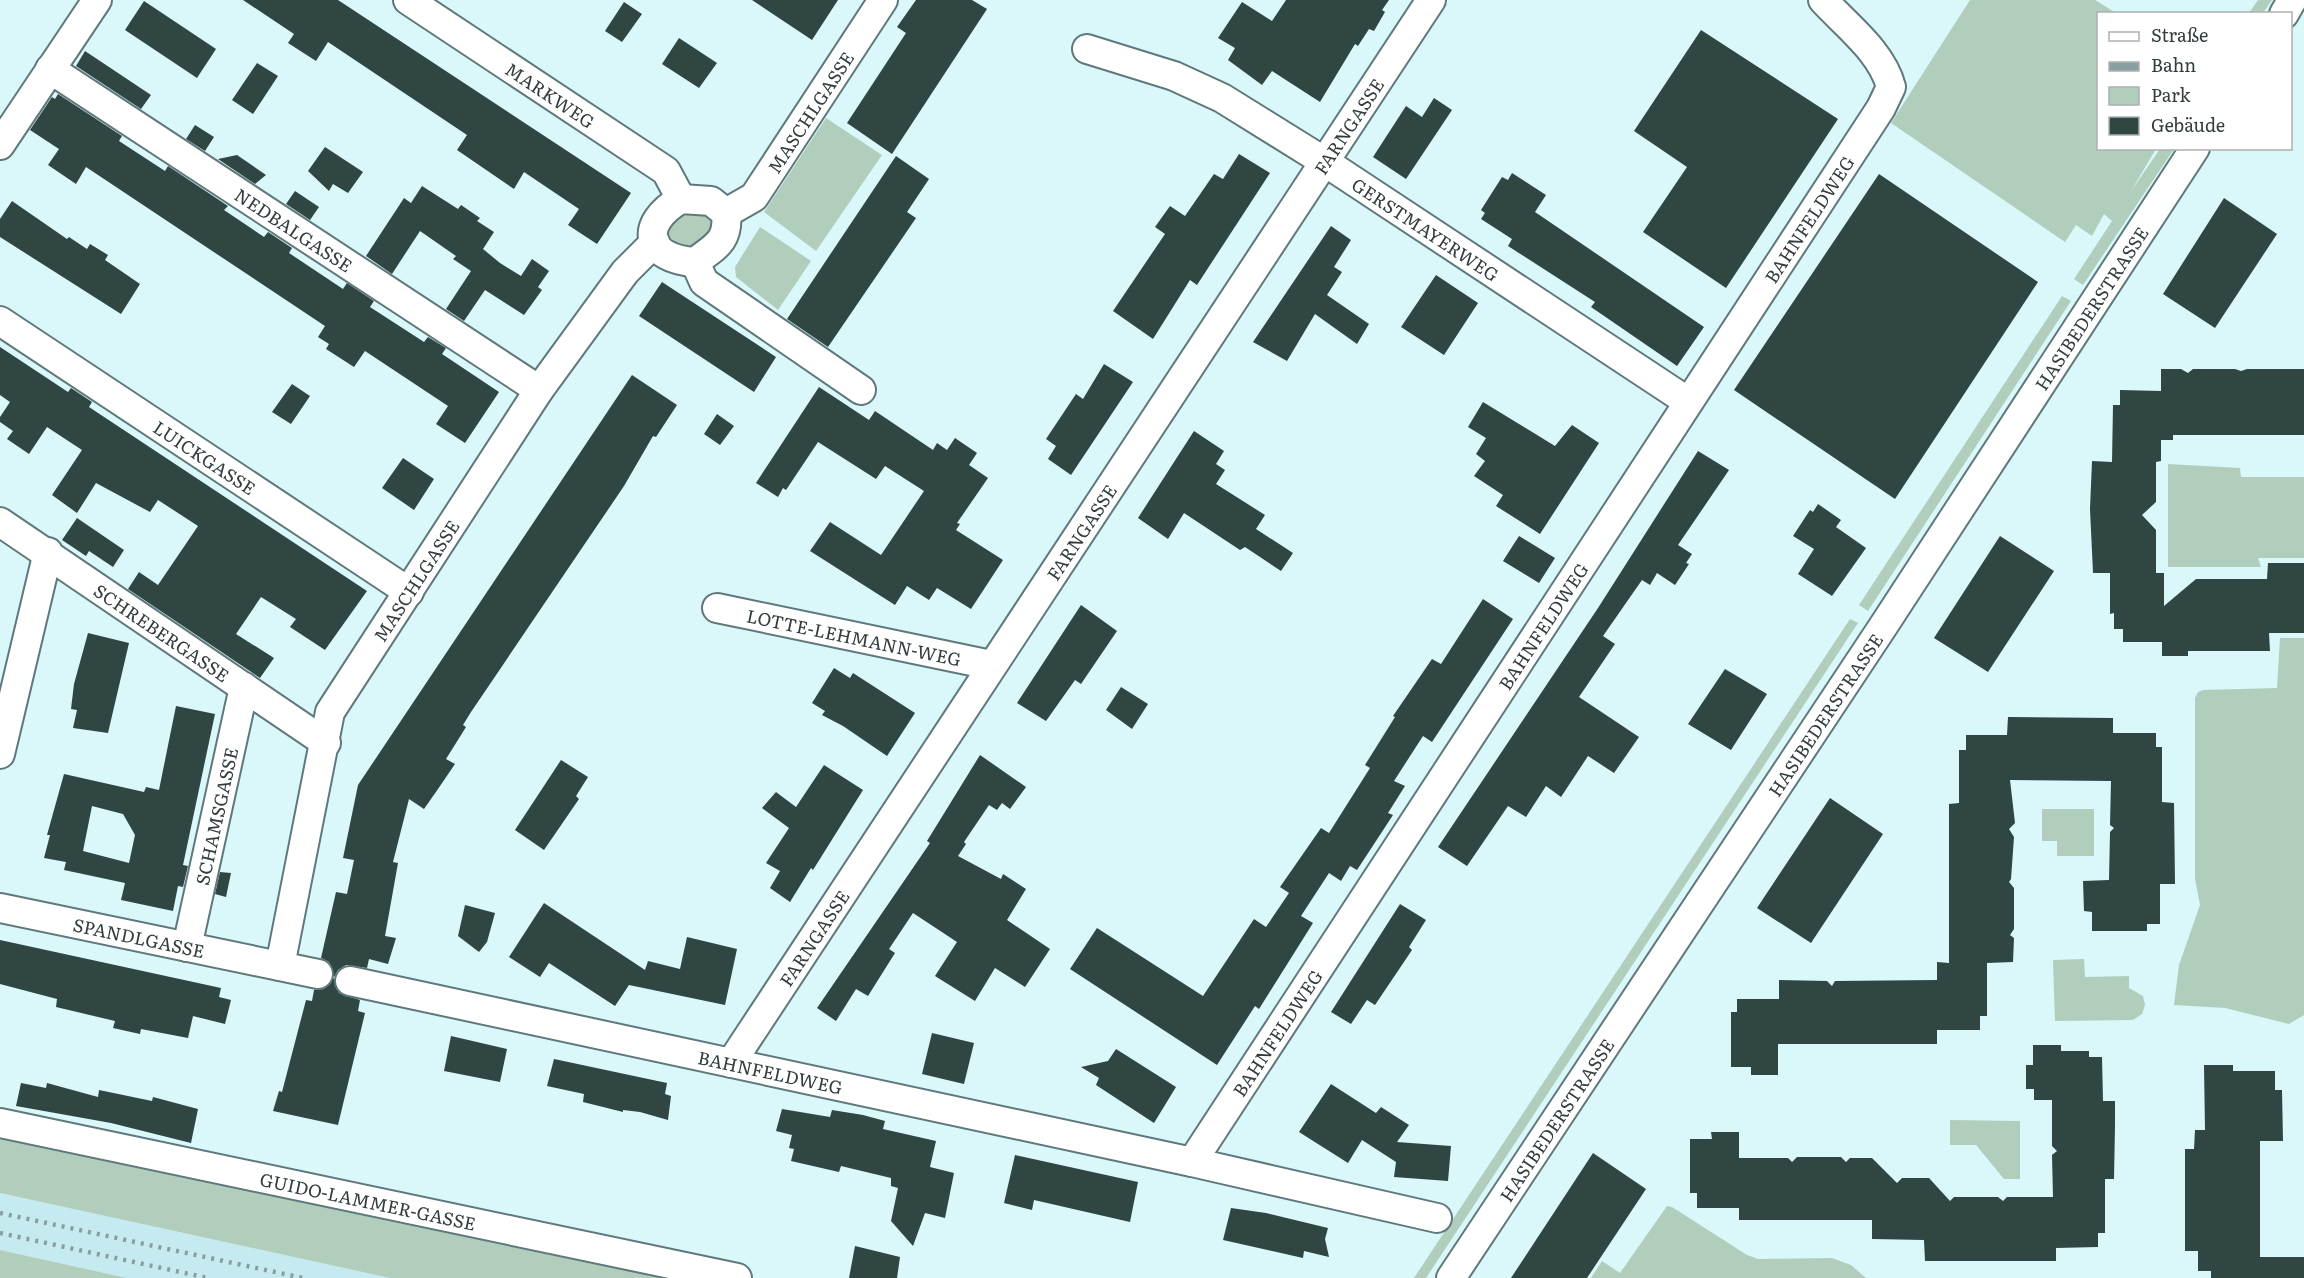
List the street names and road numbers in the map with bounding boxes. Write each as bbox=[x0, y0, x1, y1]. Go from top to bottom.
street label: MASCHLGASSE bbox=[760, 46, 860, 178]
street label: MARKWEG bbox=[500, 55, 601, 134]
street label: FARNGASSE bbox=[1306, 72, 1390, 179]
street label: BAHNFELDWEG bbox=[1757, 150, 1860, 288]
street label: GERSTMAYERWEG bbox=[1347, 170, 1505, 287]
street label: NEDBALGASSE bbox=[230, 181, 358, 278]
street label: HASIBEDERSTRASSE bbox=[2027, 221, 2154, 395]
street label: LUICKGASSE bbox=[149, 413, 262, 501]
street label: FARNGASSE bbox=[1039, 478, 1122, 585]
street label: MASCHLGASSE bbox=[366, 514, 465, 647]
street label: BAHNFELDWEG bbox=[1491, 557, 1594, 695]
street label: SCHREBERGASSE bbox=[89, 576, 235, 688]
street label: LOTTE-LEHMANN-WEG bbox=[744, 601, 964, 672]
street label: HASIBEDERSTRASSE bbox=[1761, 628, 1889, 802]
street label: SCHAMSGASSE bbox=[187, 745, 244, 888]
street label: FARNGASSE bbox=[772, 884, 855, 991]
street label: SPANDLGASSE bbox=[71, 910, 207, 964]
street label: BAHNFELDWEG bbox=[1225, 964, 1328, 1101]
street label: HASIBEDERSTRASSE bbox=[1492, 1033, 1620, 1207]
street label: BAHNFELDWEG bbox=[696, 1043, 845, 1100]
street label: GUIDO-LAMMER-GASSE bbox=[258, 1165, 478, 1236]

